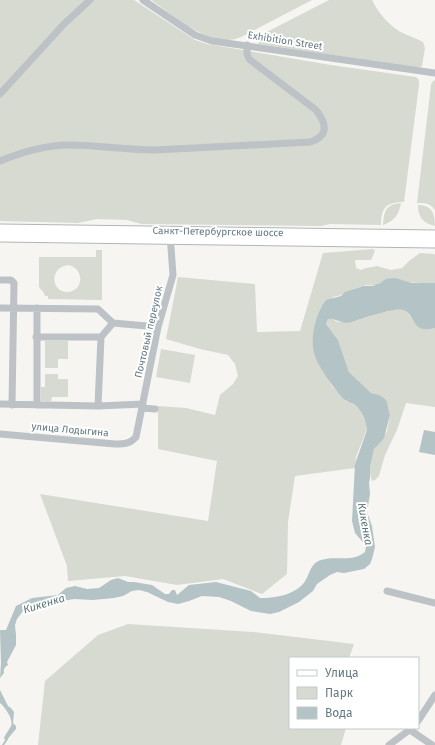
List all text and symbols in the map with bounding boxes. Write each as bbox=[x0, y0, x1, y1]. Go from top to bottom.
street label: Exhibition Street bbox=[247, 29, 324, 53]
street label: Санкт-Петербургское шоссе bbox=[152, 225, 284, 239]
street label: Почтовый переулок bbox=[133, 284, 166, 379]
street label: улица Лодыгина bbox=[31, 421, 109, 439]
water label: Кикенка bbox=[355, 502, 375, 546]
water label: Кикенка bbox=[22, 592, 66, 616]
legend bbox=[289, 657, 419, 729]
text: Улица bbox=[325, 666, 359, 680]
text: Парк bbox=[325, 686, 354, 700]
text: Вода bbox=[325, 706, 352, 720]

